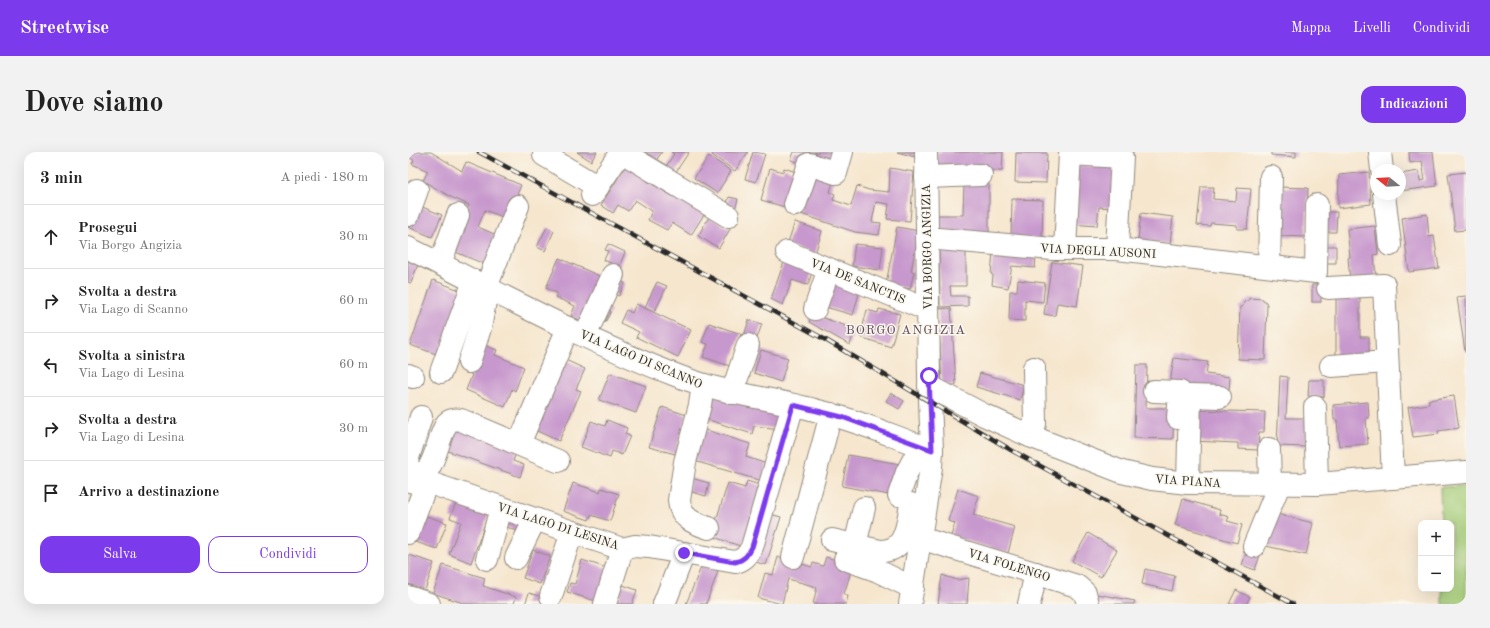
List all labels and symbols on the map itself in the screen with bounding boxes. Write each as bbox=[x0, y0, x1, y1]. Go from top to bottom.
north arrow bbox=[1370, 164, 1406, 200]
street label: VIA BORGO ANGIZIA bbox=[921, 184, 935, 310]
street label: VIA DEGLI AUSONI bbox=[1040, 243, 1157, 261]
street label: VIA DE SANCTIS bbox=[808, 257, 907, 307]
district label: BORGO ANGIZIA bbox=[846, 324, 966, 337]
street label: VIA LAGO DI SCANNO bbox=[578, 329, 704, 391]
route start bbox=[920, 367, 938, 385]
street label: VIA PIANA bbox=[1154, 474, 1222, 490]
street label: VIA LAGO DI LESINA bbox=[495, 502, 620, 552]
route end bbox=[675, 544, 693, 562]
street label: VIA FOLENGO bbox=[966, 548, 1051, 584]

